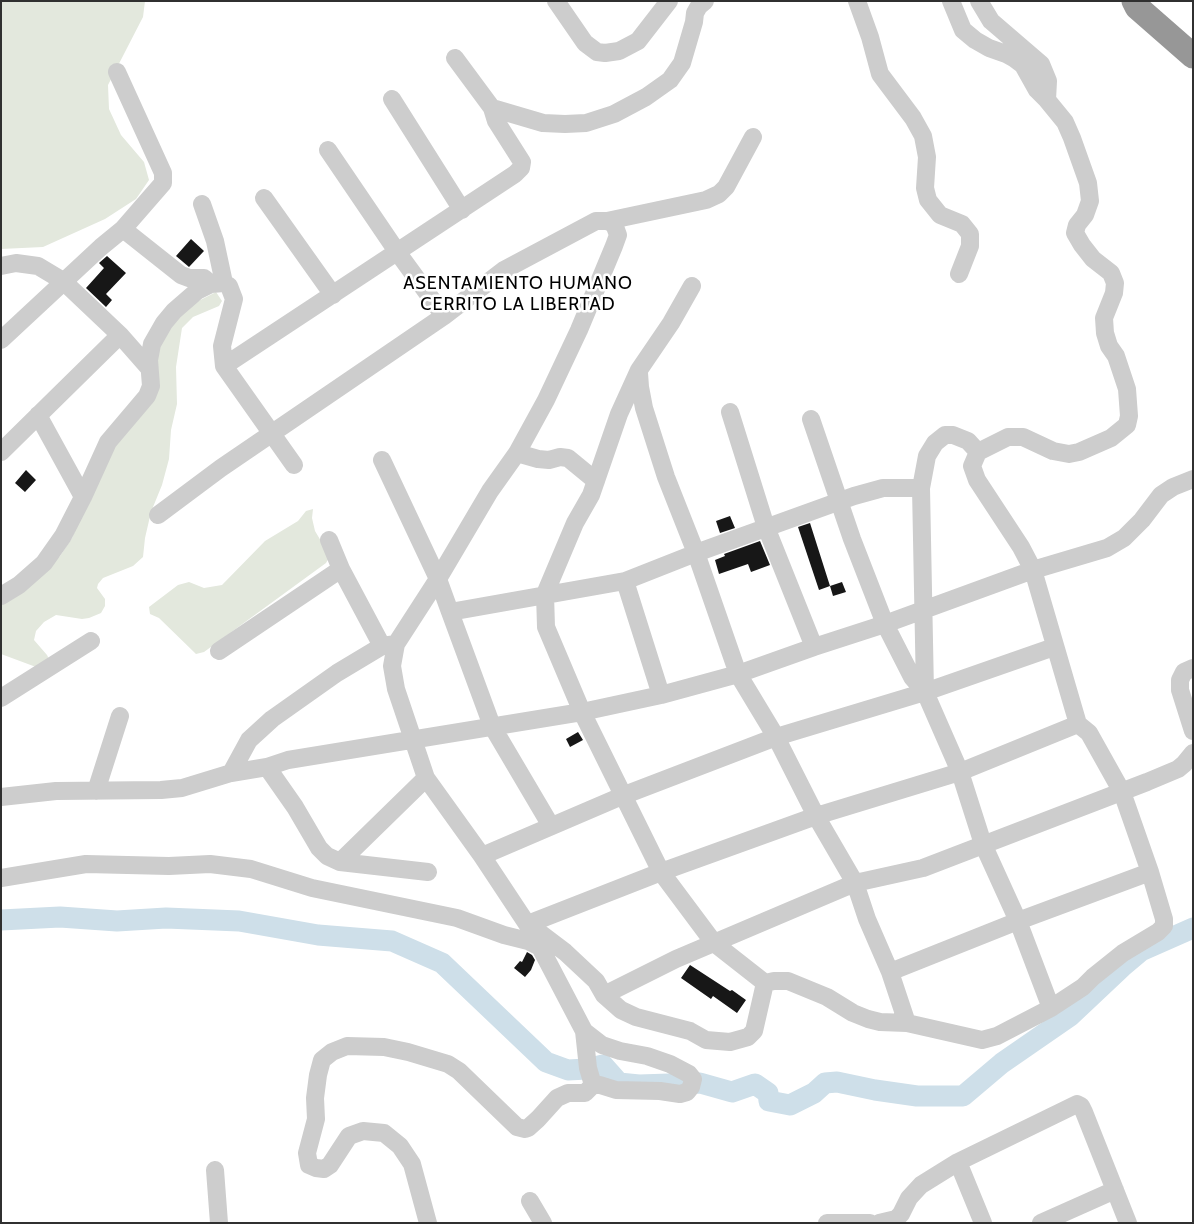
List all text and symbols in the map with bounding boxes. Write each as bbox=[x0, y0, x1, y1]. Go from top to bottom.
district label: ASENTAMIENTO HUMANO CERRITO LA LIBERTAD bbox=[401, 273, 635, 316]

